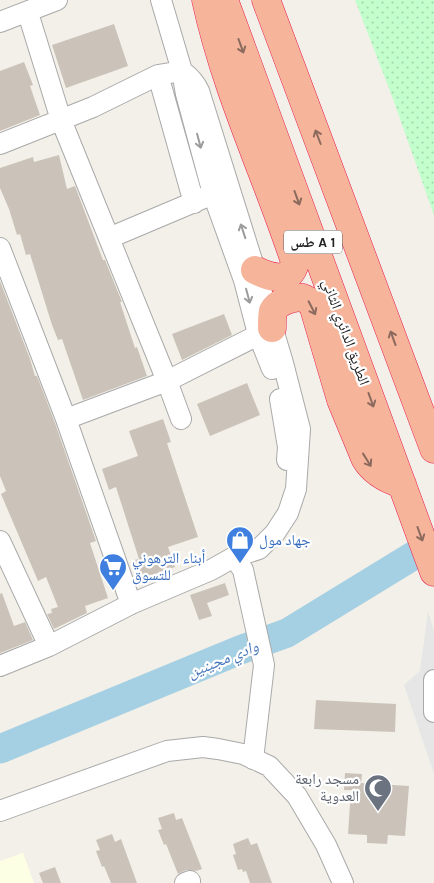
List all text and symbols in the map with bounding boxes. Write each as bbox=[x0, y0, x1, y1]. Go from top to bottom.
one-way arrow bbox=[237, 37, 246, 53]
one-way arrow bbox=[312, 130, 322, 145]
one-way arrow bbox=[194, 132, 204, 148]
one-way arrow bbox=[293, 190, 302, 205]
one-way arrow bbox=[237, 223, 247, 239]
road number: طس A 1 bbox=[284, 230, 342, 253]
street label: الطريق الدائري الثاني bbox=[316, 277, 374, 388]
one-way arrow bbox=[244, 287, 253, 303]
one-way arrow bbox=[308, 300, 318, 315]
one-way arrow bbox=[388, 331, 397, 346]
one-way arrow bbox=[367, 392, 376, 407]
one-way arrow bbox=[363, 453, 373, 467]
shop icon: جهاد مول bbox=[225, 525, 255, 564]
one-way arrow bbox=[416, 526, 425, 541]
place label: جهاد مول bbox=[259, 531, 311, 550]
place label: أبناء الترهوني للتسوق bbox=[132, 549, 205, 585]
supermarket icon: أبناء الترهوني للتسوق bbox=[98, 552, 128, 591]
water label: وادي مجينين bbox=[185, 636, 263, 685]
place label: مسجد رابعة العدوية bbox=[295, 770, 359, 805]
mosque icon: مسجد رابعة العدوية bbox=[363, 773, 393, 812]

